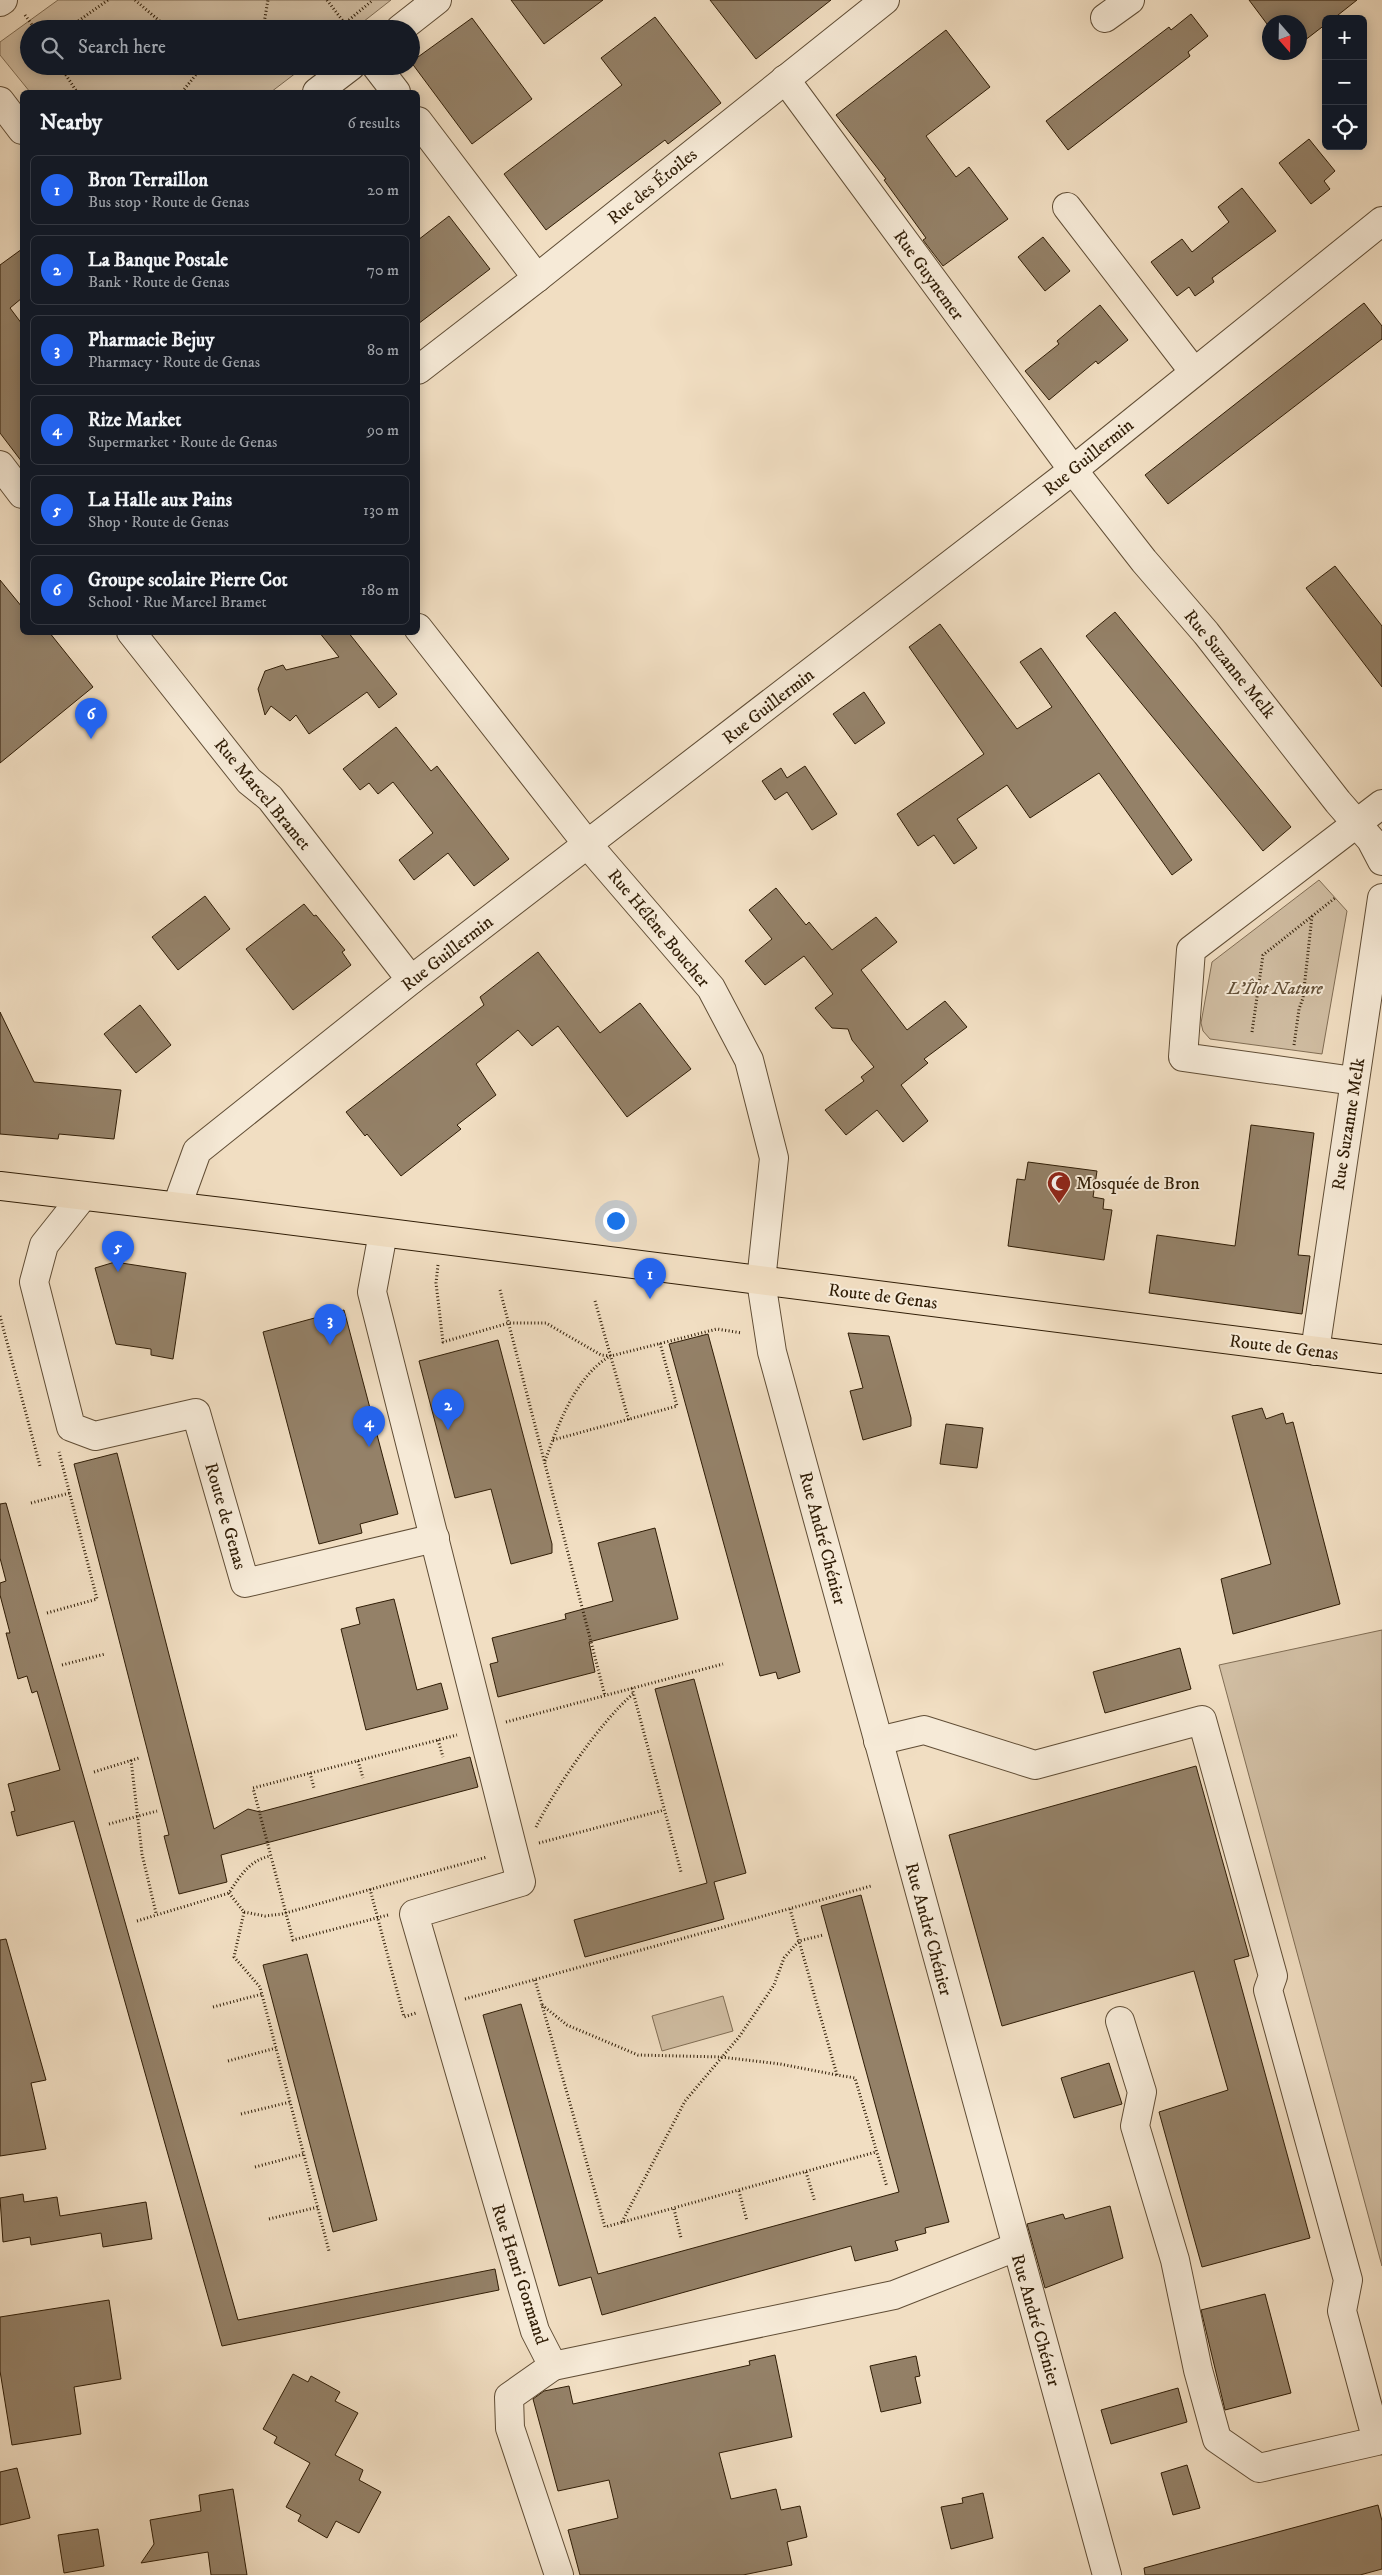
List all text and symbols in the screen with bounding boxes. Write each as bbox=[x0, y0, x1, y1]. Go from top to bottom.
north arrow bbox=[1262, 15, 1307, 60]
map controls bbox=[1322, 15, 1367, 150]
button: + bbox=[1322, 15, 1367, 60]
search box bbox=[20, 20, 420, 75]
icon: search bbox=[38, 34, 66, 62]
text: Search here bbox=[78, 36, 166, 59]
button: − bbox=[1322, 60, 1367, 105]
button: locate bbox=[1322, 105, 1367, 150]
text: Nearby bbox=[40, 110, 102, 136]
text: 6 results bbox=[347, 113, 400, 133]
street label: Rue des Étoiles bbox=[603, 144, 702, 230]
text: Bron Terraillon bbox=[88, 169, 208, 192]
text: 1 bbox=[54, 180, 60, 200]
text: 20 m bbox=[367, 180, 399, 200]
text: Bus stop · Route de Genas bbox=[88, 192, 249, 212]
street label: Rue Guynemer bbox=[888, 226, 968, 325]
text: La Banque Postale bbox=[88, 249, 228, 272]
text: 2 bbox=[53, 260, 61, 280]
text: 70 m bbox=[367, 260, 399, 280]
text: Bank · Route de Genas bbox=[88, 272, 230, 292]
text: Pharmacie Bejuy bbox=[88, 329, 214, 352]
text: 3 bbox=[54, 340, 60, 360]
text: 80 m bbox=[367, 340, 399, 360]
text: Pharmacy · Route de Genas bbox=[88, 352, 260, 372]
text: Rize Market bbox=[88, 409, 181, 432]
street label: Rue Guillermin bbox=[1039, 414, 1139, 501]
text: 4 bbox=[52, 420, 62, 440]
text: 90 m bbox=[367, 420, 399, 440]
text: Supermarket · Route de Genas bbox=[88, 432, 277, 452]
text: La Halle aux Pains bbox=[88, 489, 232, 512]
text: 5 bbox=[53, 500, 61, 520]
text: 130 m bbox=[363, 500, 399, 520]
text: Shop · Route de Genas bbox=[88, 512, 229, 532]
text: Groupe scolaire Pierre Cot bbox=[88, 569, 287, 592]
text: 6 bbox=[53, 580, 61, 600]
text: 180 m bbox=[361, 580, 399, 600]
text: School · Rue Marcel Bramet bbox=[88, 592, 267, 612]
street label: Rue Suzanne Melk bbox=[1179, 606, 1280, 724]
street label: Rue Guillermin bbox=[718, 664, 819, 749]
pin: 6 bbox=[75, 698, 107, 739]
street label: Rue Marcel Bramet bbox=[209, 734, 316, 855]
street label: Rue Hélène Boucher bbox=[602, 865, 714, 993]
street label: Rue Guillermin bbox=[397, 911, 498, 996]
park label: L'Îlot Nature bbox=[1226, 978, 1324, 1000]
street label: Rue Suzanne Melk bbox=[1328, 1056, 1370, 1192]
mosque icon: Mosquée de Bron bbox=[1046, 1170, 1072, 1204]
place label: Mosquée de Bron bbox=[1076, 1173, 1200, 1195]
your location bbox=[603, 1208, 629, 1234]
pin: 5 bbox=[102, 1231, 134, 1272]
pin: 1 bbox=[634, 1258, 666, 1299]
street label: Route de Genas bbox=[827, 1279, 939, 1315]
pin: 3 bbox=[314, 1304, 346, 1345]
street label: Route de Genas bbox=[1228, 1330, 1340, 1366]
pin: 2 bbox=[432, 1389, 464, 1430]
pin: 4 bbox=[353, 1406, 385, 1447]
street label: Route de Genas bbox=[199, 1460, 251, 1572]
street label: Rue André Chénier bbox=[794, 1469, 850, 1607]
street label: Rue André Chénier bbox=[900, 1860, 956, 1998]
street label: Rue Henri Gormand bbox=[486, 2201, 552, 2347]
street label: Rue André Chénier bbox=[1006, 2252, 1065, 2389]

